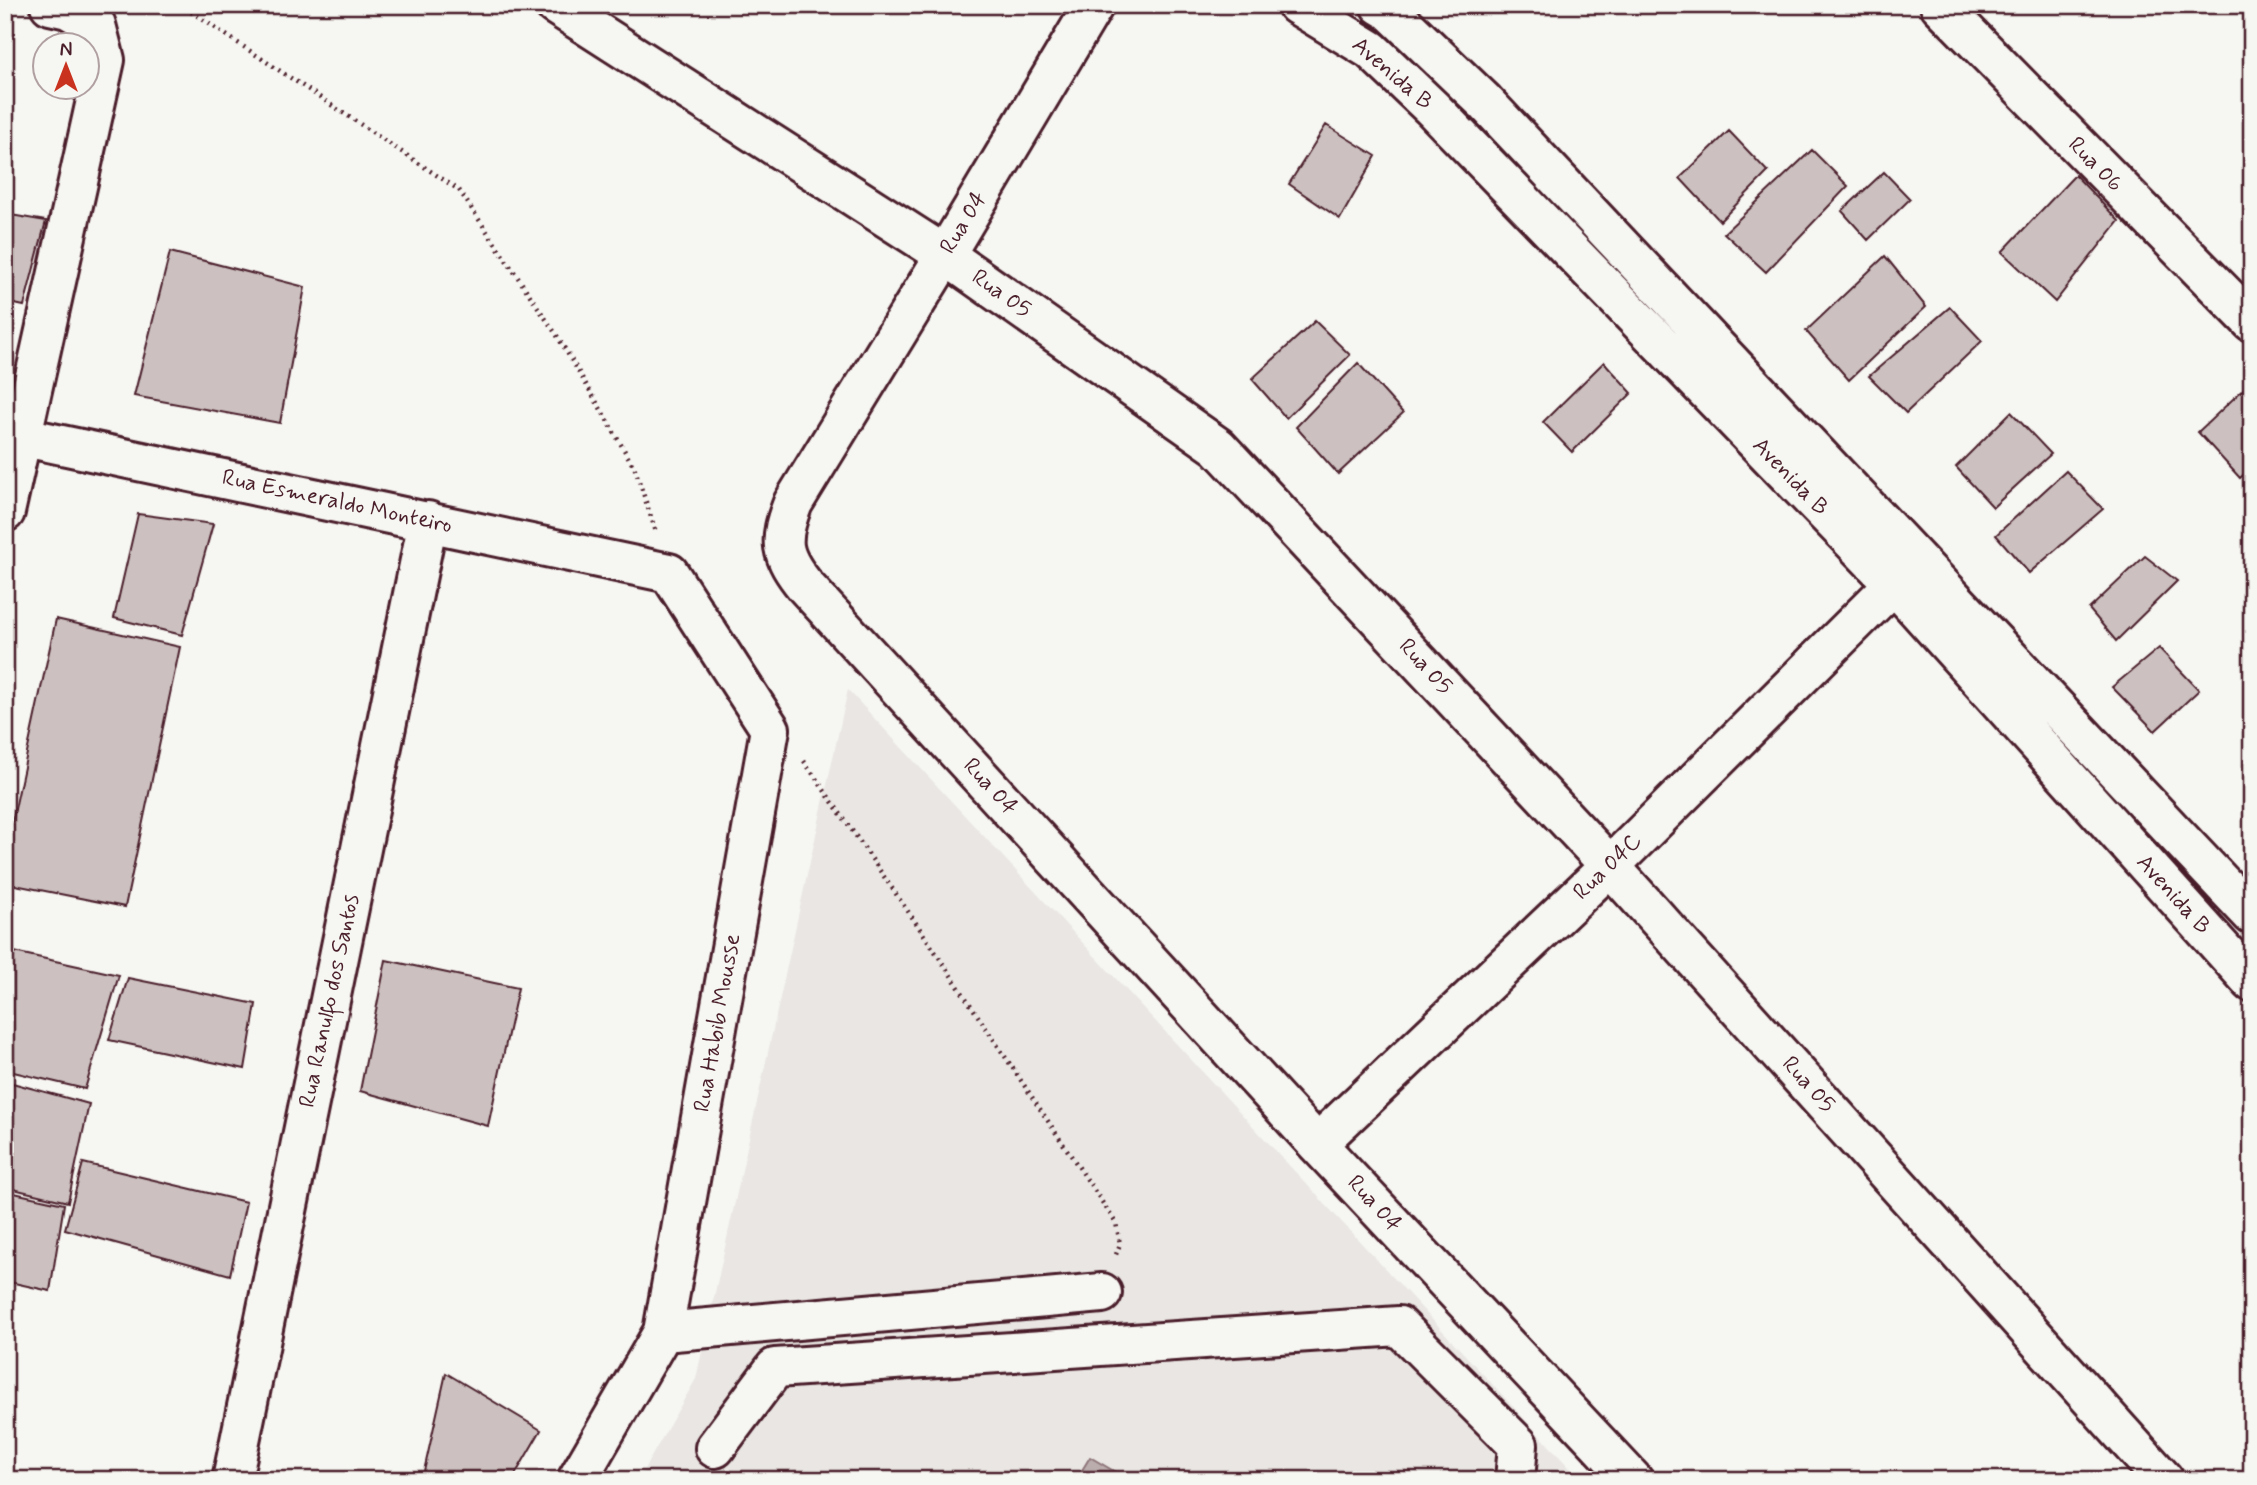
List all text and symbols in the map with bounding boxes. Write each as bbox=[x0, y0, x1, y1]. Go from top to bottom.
street label: Avenida B bbox=[1345, 31, 1439, 117]
north arrow bbox=[32, 32, 102, 102]
text: N bbox=[60, 38, 72, 63]
street label: Rua 06 bbox=[2061, 131, 2129, 199]
street label: Rua 04 bbox=[934, 186, 994, 260]
street label: Rua 05 bbox=[965, 263, 1037, 325]
street label: Avenida B bbox=[1745, 431, 1835, 523]
street label: Rua Esmeraldo Monteiro bbox=[219, 463, 455, 541]
street label: Rua 05 bbox=[1391, 633, 1459, 701]
street label: Rua 04 bbox=[956, 752, 1024, 822]
street label: Rua 04C bbox=[1567, 827, 1649, 907]
street label: Avenida B bbox=[2129, 849, 2217, 941]
street label: Rua Ranulfo dos Santos bbox=[293, 892, 368, 1111]
street label: Rua Habib Mousse bbox=[688, 932, 748, 1114]
street label: Rua 05 bbox=[1775, 1050, 1841, 1120]
street label: Rua 04 bbox=[1340, 1169, 1408, 1239]

